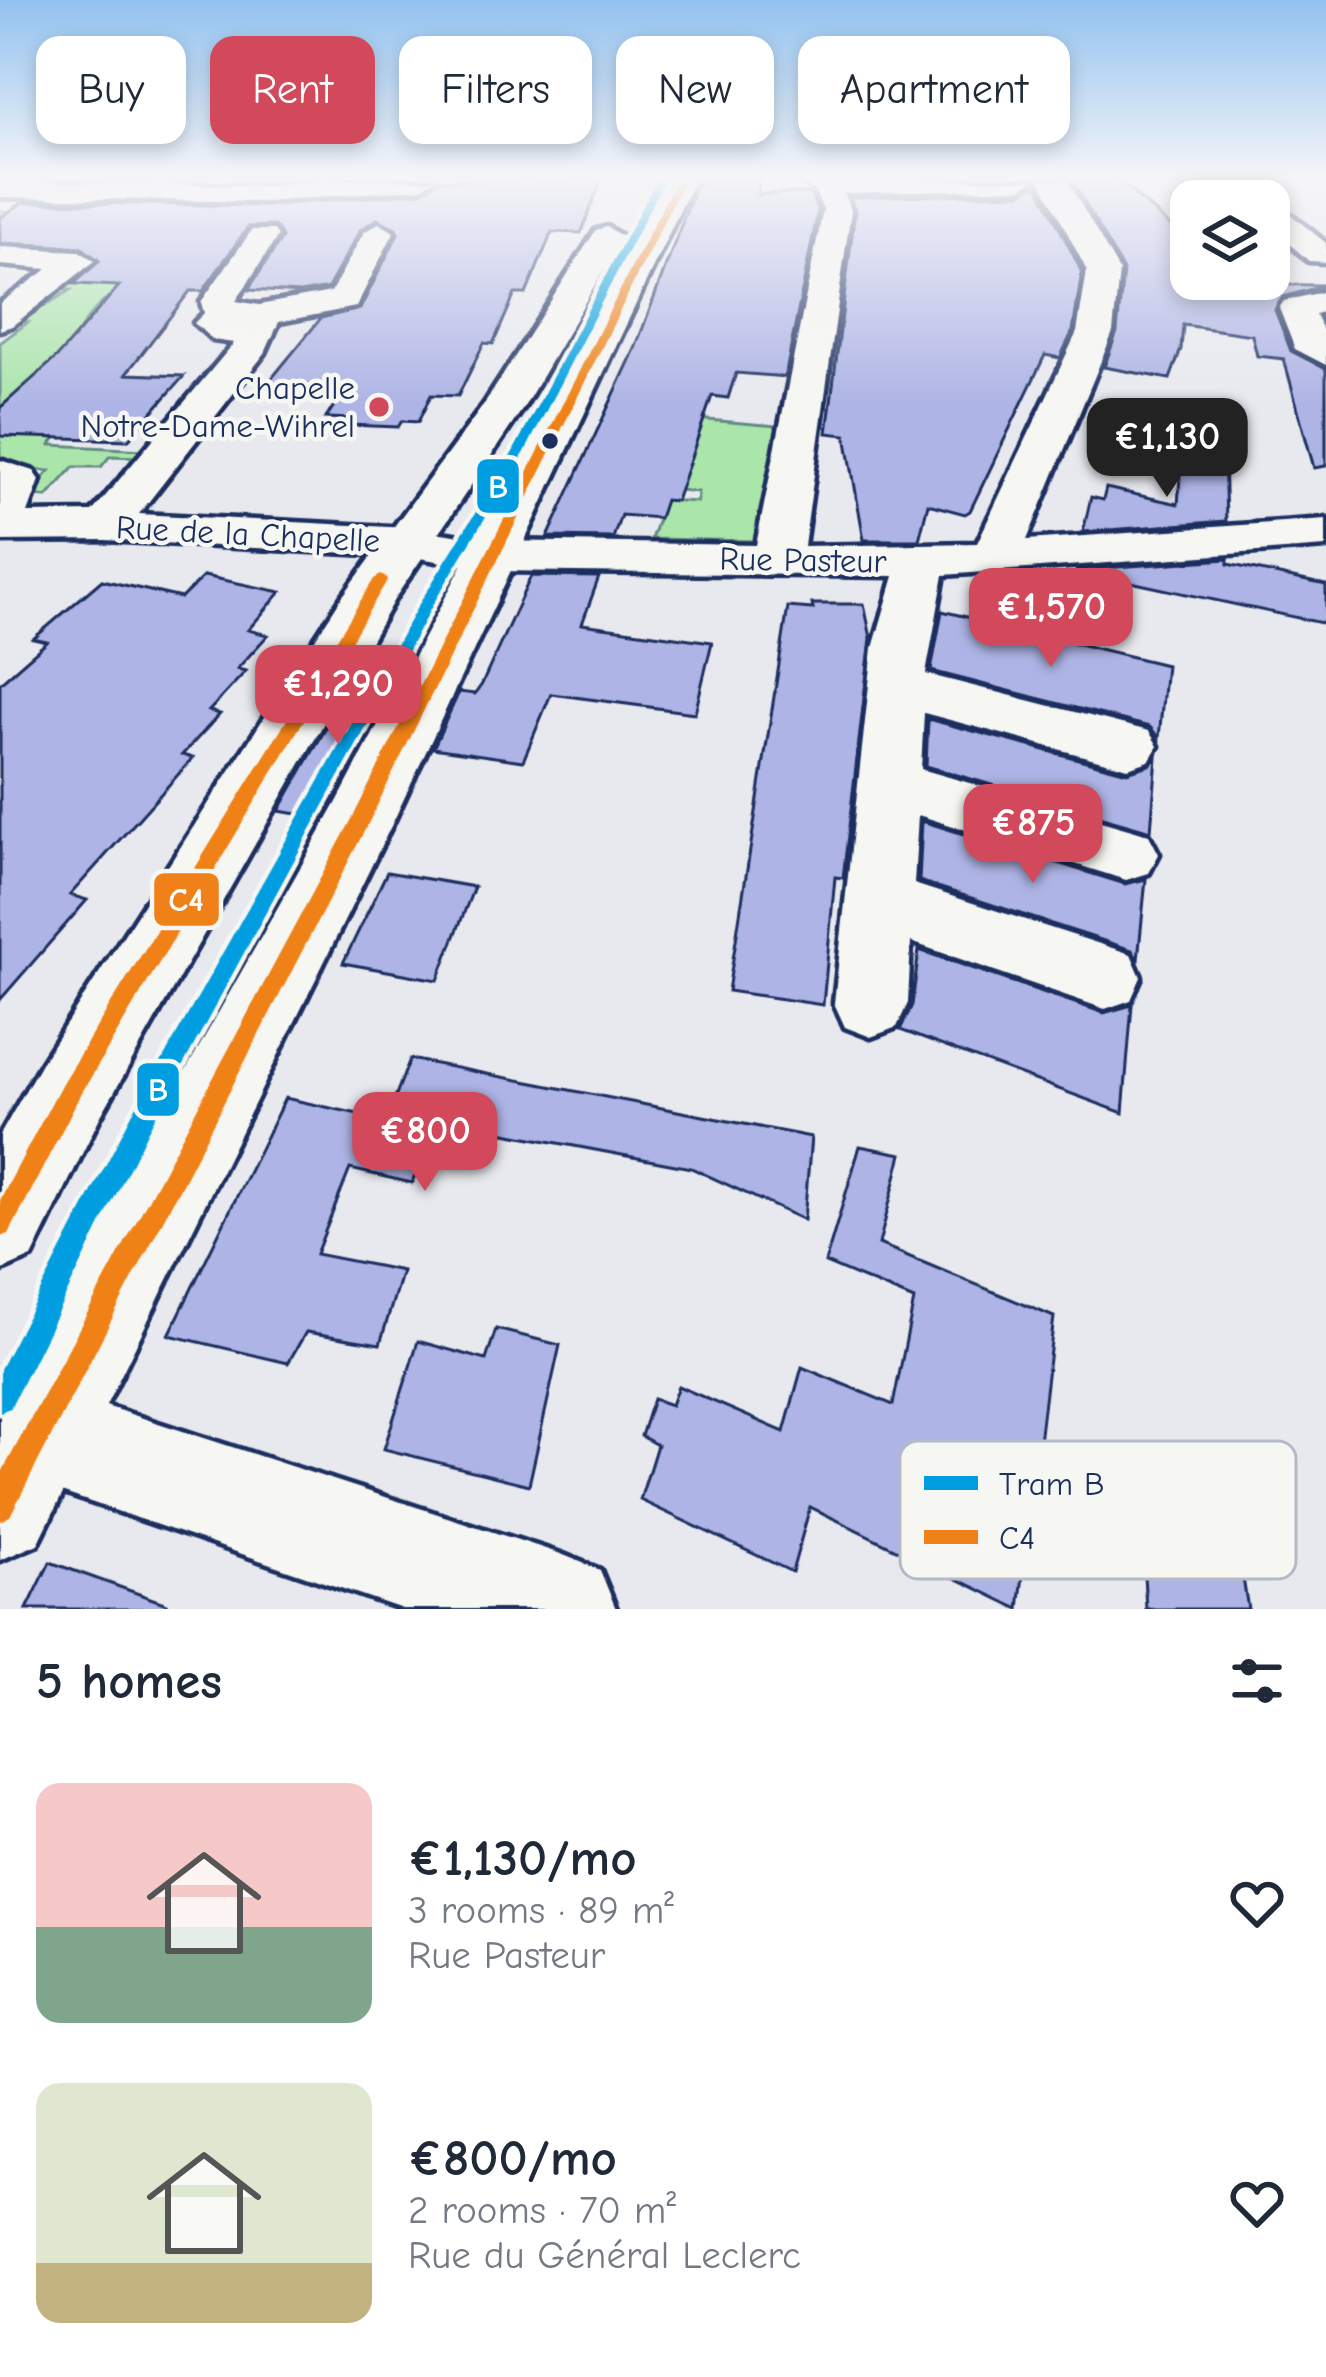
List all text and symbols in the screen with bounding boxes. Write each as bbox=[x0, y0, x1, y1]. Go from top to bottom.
chip: Buy bbox=[36, 36, 186, 144]
chip: Rent bbox=[210, 36, 375, 144]
chip: Filters bbox=[399, 36, 592, 144]
chip: New bbox=[616, 36, 774, 144]
chip: Apartment bbox=[798, 36, 1070, 144]
map controls bbox=[1170, 180, 1290, 300]
button: layers bbox=[1170, 180, 1290, 300]
place label: Chapelle Notre-Dame-Wihrel bbox=[81, 369, 355, 445]
marker: Chapelle Notre-Dame-Wihrel bbox=[366, 394, 392, 420]
pin: €1,130 bbox=[1069, 398, 1265, 500]
text: €1,130 bbox=[1114, 414, 1220, 459]
unlabelled marker bbox=[539, 430, 561, 452]
line badge: B bbox=[475, 457, 521, 515]
text: B bbox=[488, 468, 508, 506]
street label: Rue de la Chapelle bbox=[115, 508, 381, 560]
street label: Rue Pasteur bbox=[719, 540, 887, 580]
pin: €1,570 bbox=[953, 568, 1149, 670]
text: €1,570 bbox=[996, 584, 1106, 629]
pin: €1,290 bbox=[240, 645, 436, 747]
text: €1,290 bbox=[282, 661, 394, 706]
pin: €875 bbox=[962, 784, 1104, 886]
text: €875 bbox=[990, 800, 1076, 845]
line badge: C4 bbox=[152, 871, 221, 928]
text: C4 bbox=[168, 881, 204, 919]
line badge: B bbox=[135, 1061, 181, 1118]
text: B bbox=[148, 1071, 168, 1109]
pin: €800 bbox=[354, 1092, 496, 1194]
text: €800 bbox=[379, 1108, 471, 1153]
legend bbox=[900, 1441, 1296, 1579]
text: Tram B bbox=[999, 1465, 1105, 1503]
text: C4 bbox=[999, 1519, 1035, 1557]
icon: filters bbox=[1224, 1648, 1290, 1714]
text: 5 homes bbox=[36, 1652, 222, 1711]
text: €1,130/mo bbox=[408, 1829, 637, 1888]
icon: home bbox=[132, 1831, 276, 1975]
icon: heart bbox=[1224, 1870, 1290, 1936]
text: 3 rooms · 89 m² bbox=[408, 1888, 674, 1933]
text: Rue Pasteur bbox=[408, 1933, 605, 1978]
text: €800/mo bbox=[408, 2129, 617, 2188]
icon: home bbox=[132, 2131, 276, 2275]
icon: heart bbox=[1224, 2170, 1290, 2236]
text: 2 rooms · 70 m² bbox=[408, 2188, 676, 2233]
text: Rue du Général Leclerc bbox=[408, 2233, 801, 2278]

